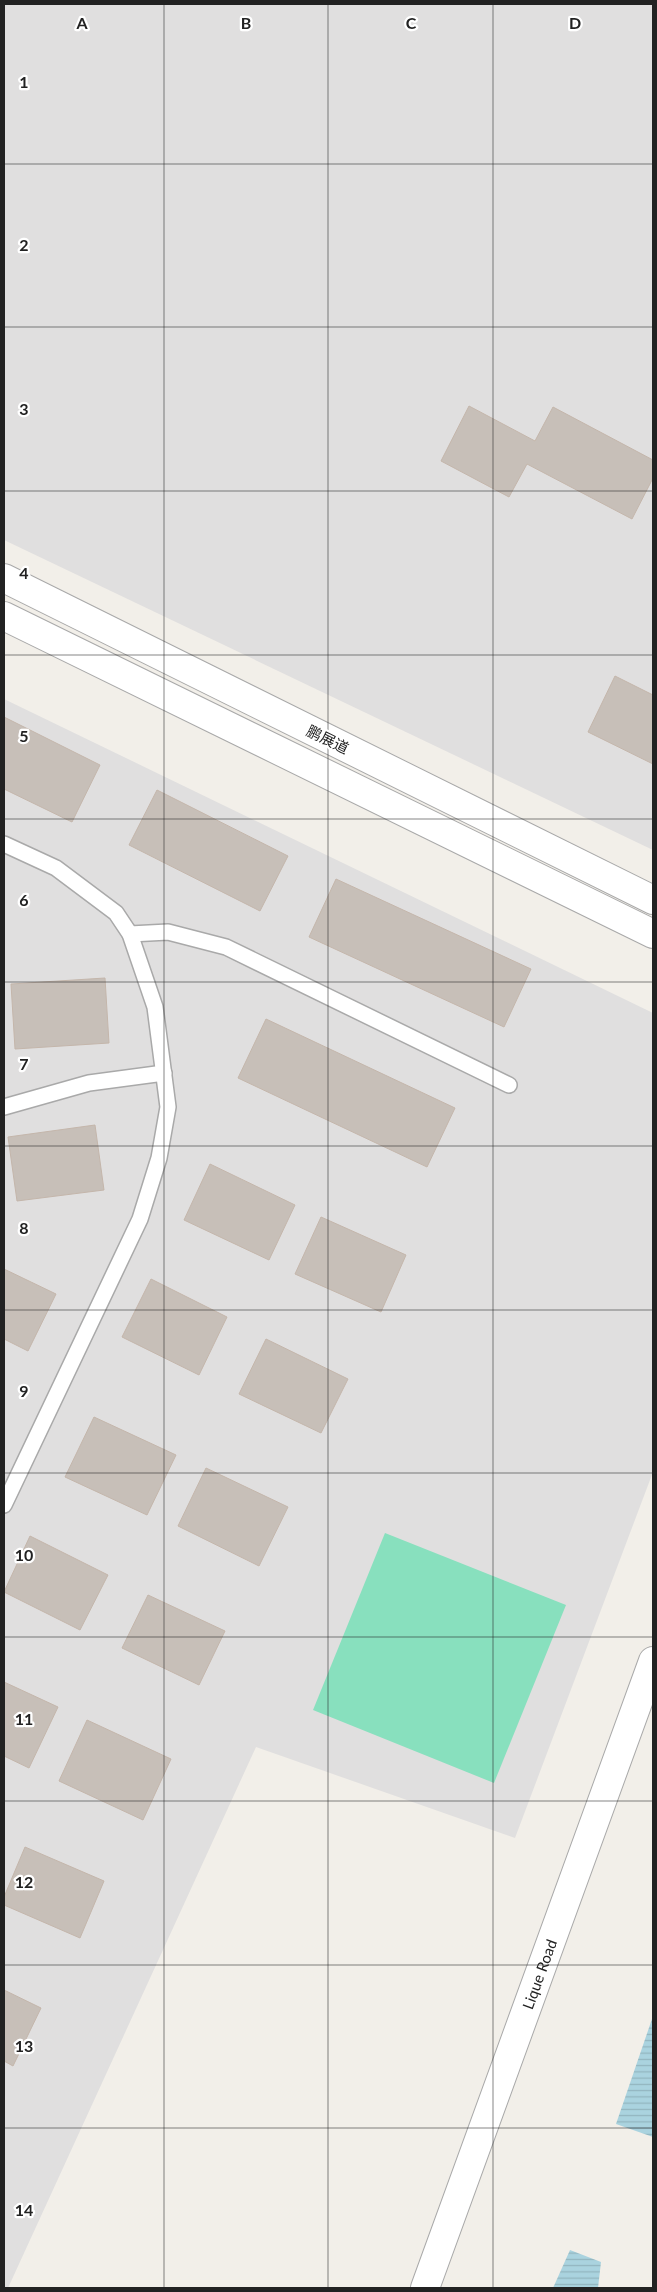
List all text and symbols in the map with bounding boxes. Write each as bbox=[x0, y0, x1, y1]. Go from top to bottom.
text: A bbox=[75, 13, 88, 32]
text: B bbox=[241, 13, 251, 32]
text: C bbox=[406, 13, 417, 32]
text: D bbox=[569, 13, 581, 32]
text: 1 bbox=[19, 72, 29, 91]
text: 2 bbox=[19, 235, 29, 254]
text: 3 bbox=[19, 399, 29, 418]
text: 4 bbox=[19, 563, 29, 582]
street label: 鹏展道 bbox=[304, 721, 352, 757]
text: 5 bbox=[19, 726, 29, 745]
text: 6 bbox=[19, 890, 29, 909]
text: 7 bbox=[19, 1054, 29, 1073]
text: 8 bbox=[19, 1218, 29, 1237]
text: 9 bbox=[19, 1381, 29, 1400]
text: 10 bbox=[15, 1545, 33, 1564]
text: 11 bbox=[15, 1709, 33, 1728]
text: 12 bbox=[15, 1872, 33, 1891]
street label: Lique Road bbox=[518, 1937, 560, 2012]
text: 13 bbox=[15, 2036, 33, 2055]
text: 14 bbox=[15, 2200, 33, 2219]

